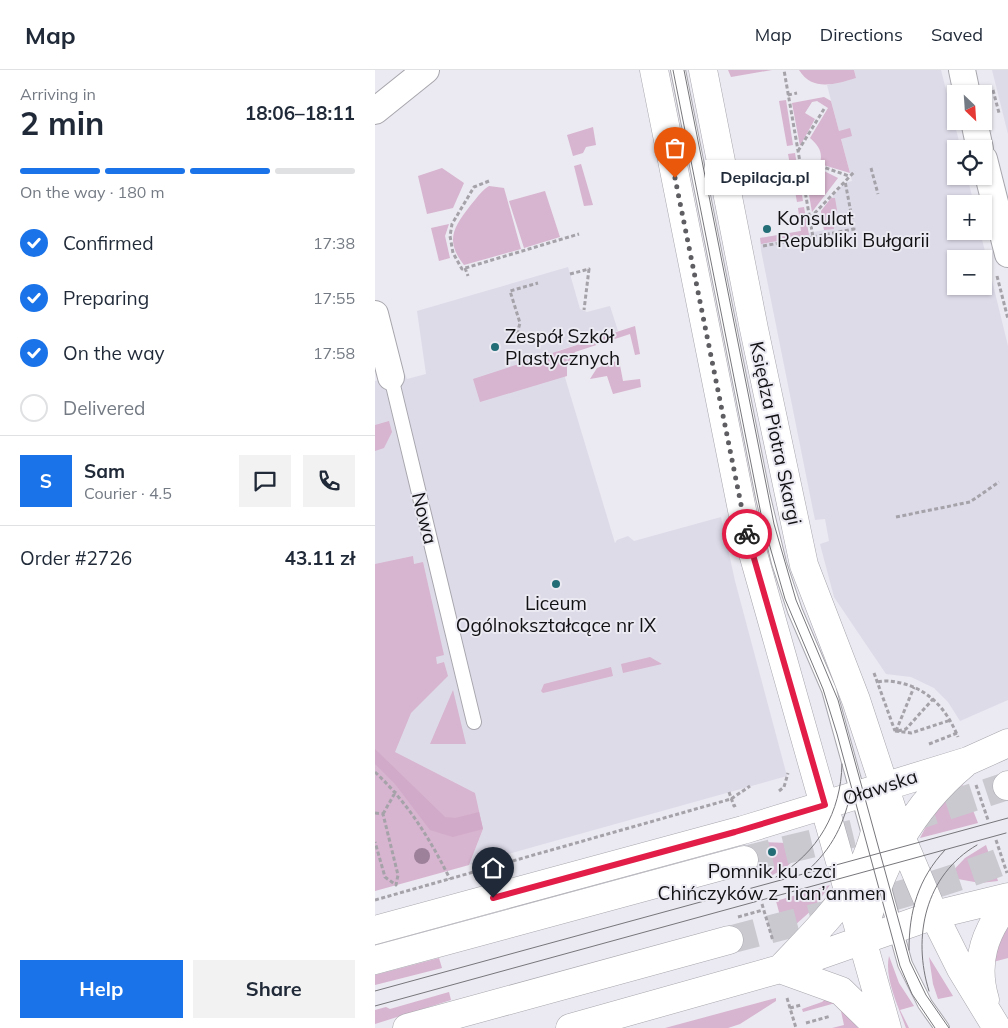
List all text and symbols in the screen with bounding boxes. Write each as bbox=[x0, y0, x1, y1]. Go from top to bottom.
text: Map bbox=[25, 20, 76, 50]
text: Map bbox=[755, 23, 792, 46]
text: Directions bbox=[820, 23, 903, 46]
text: Saved bbox=[931, 23, 983, 46]
text: Arriving in bbox=[20, 84, 96, 104]
north arrow bbox=[947, 85, 993, 130]
map controls bbox=[947, 85, 992, 295]
text: 18:06–18:11 bbox=[245, 101, 355, 125]
text: 2 min bbox=[20, 103, 104, 143]
pin bbox=[654, 127, 696, 178]
icon: bag bbox=[661, 134, 689, 162]
button: locate bbox=[947, 140, 992, 185]
callout: Depilacja.pl bbox=[705, 160, 825, 196]
text: Depilacja.pl bbox=[720, 167, 810, 187]
text: On the way · 180 m bbox=[20, 182, 165, 202]
button: + bbox=[947, 195, 992, 240]
place label: Konsulat Republiki Bułgarii bbox=[777, 206, 930, 252]
marker: Konsulat Republiki Bułgarii bbox=[761, 223, 773, 235]
icon: check bbox=[20, 229, 48, 257]
text: Confirmed bbox=[63, 231, 154, 255]
text: 17:38 bbox=[313, 233, 355, 253]
button: − bbox=[947, 250, 992, 295]
icon: check bbox=[20, 284, 48, 312]
text: Preparing bbox=[63, 286, 149, 310]
text: 17:55 bbox=[313, 288, 355, 308]
place label: Zespół Szkół Plastycznych bbox=[505, 324, 620, 370]
icon: check bbox=[20, 339, 48, 367]
street label: Księdza Piotra Skargi bbox=[745, 339, 807, 527]
text: On the way bbox=[63, 341, 165, 365]
marker: Zespół Szkół Plastycznych bbox=[489, 341, 501, 353]
text: 17:58 bbox=[313, 343, 355, 363]
text: Delivered bbox=[63, 396, 145, 420]
button: chat bbox=[239, 455, 291, 507]
button: phone bbox=[303, 455, 355, 507]
text: Sam bbox=[84, 459, 125, 483]
text: S bbox=[40, 469, 52, 493]
text: Courier · 4.5 bbox=[84, 483, 172, 503]
street label: Nowa bbox=[407, 490, 443, 546]
courier bbox=[722, 509, 772, 559]
icon: bike bbox=[733, 520, 761, 548]
text: Order #2726 bbox=[20, 546, 132, 570]
text: 43.11 zł bbox=[285, 546, 355, 570]
marker: Liceum Ogólnokształcące nr IX bbox=[550, 578, 562, 590]
place label: Liceum Ogólnokształcące nr IX bbox=[456, 591, 657, 637]
street label: Oławska bbox=[840, 764, 920, 810]
marker: Pomnik ku czci Chińczyków z Tian’anmen bbox=[766, 846, 778, 858]
pin bbox=[472, 847, 514, 898]
icon: home bbox=[479, 854, 507, 882]
place label: Pomnik ku czci Chińczyków z Tian’anmen bbox=[658, 859, 886, 905]
button: Help bbox=[20, 960, 183, 1018]
button: Share bbox=[193, 960, 355, 1018]

